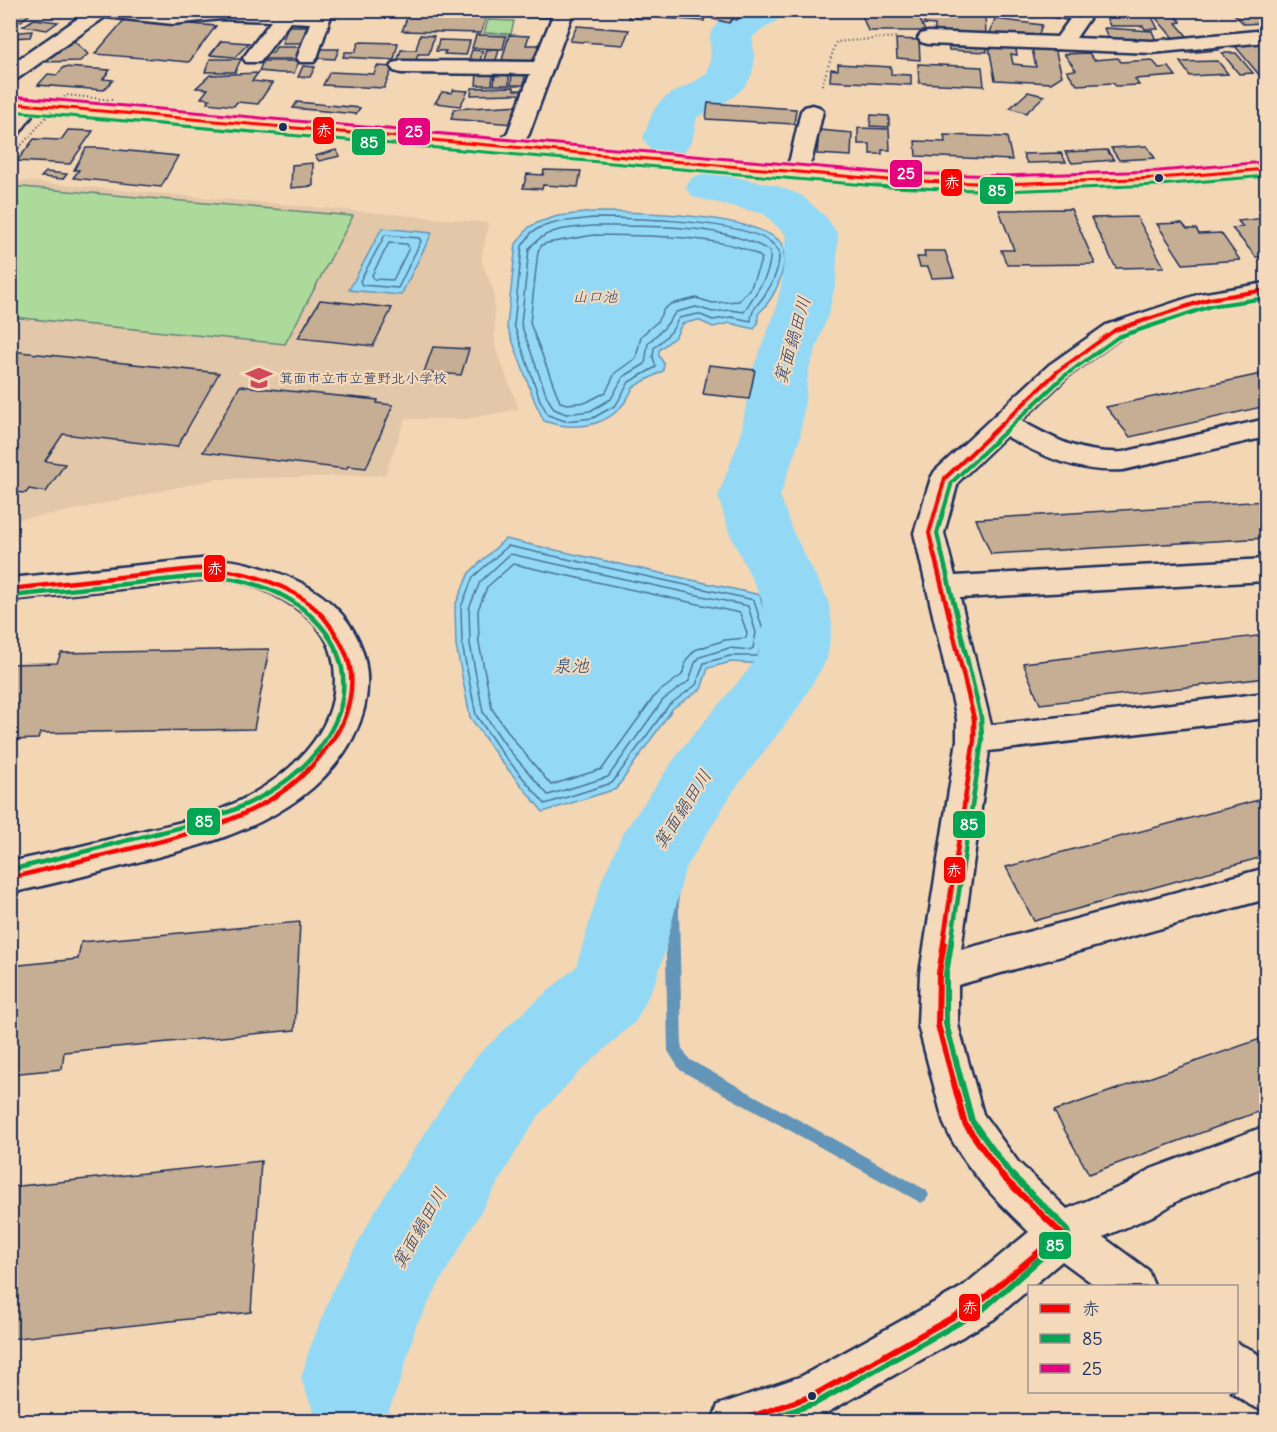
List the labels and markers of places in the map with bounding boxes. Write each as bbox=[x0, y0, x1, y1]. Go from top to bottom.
unlabelled marker bbox=[277, 121, 289, 133]
unlabelled marker bbox=[1153, 172, 1165, 184]
school or university icon: 箕面市立市立萱野北小学校 bbox=[244, 363, 274, 393]
place label: 箕面市立市立萱野北小学校 bbox=[279, 369, 447, 387]
unlabelled marker bbox=[806, 1390, 818, 1402]

